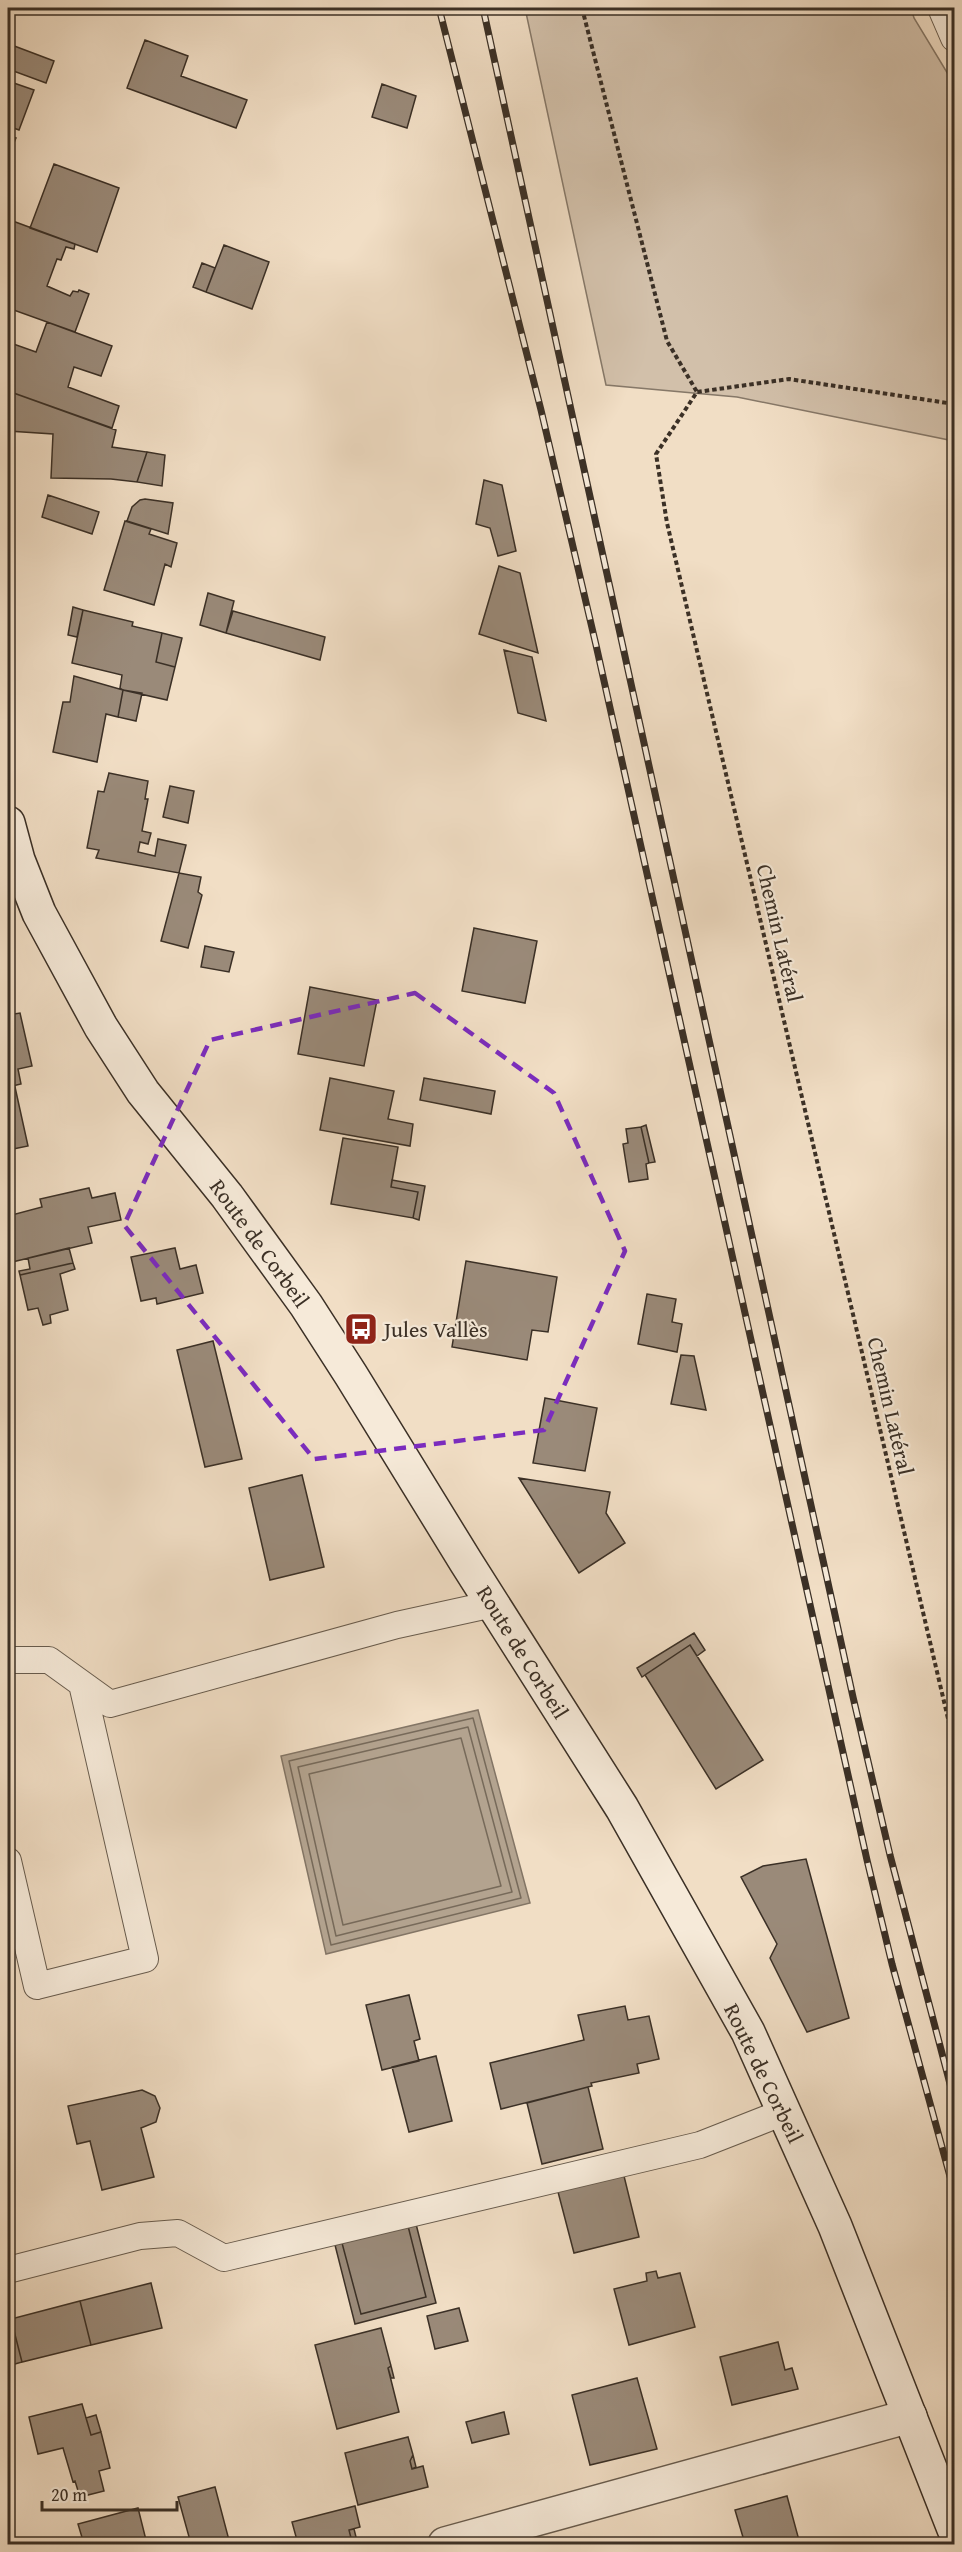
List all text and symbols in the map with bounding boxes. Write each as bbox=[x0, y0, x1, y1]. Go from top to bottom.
street label: Chemin Latéral bbox=[749, 861, 811, 1005]
street label: Route de Corbeil bbox=[202, 1172, 318, 1314]
bus stop icon: Jules Vallès bbox=[343, 1311, 379, 1347]
place label: Jules Vallès bbox=[381, 1313, 488, 1345]
street label: Chemin Latéral bbox=[860, 1334, 922, 1478]
street label: Route de Corbeil bbox=[469, 1579, 577, 1725]
street label: Route de Corbeil bbox=[716, 1998, 812, 2148]
scale bar bbox=[42, 2474, 177, 2512]
text: 20 m bbox=[51, 2481, 87, 2508]

